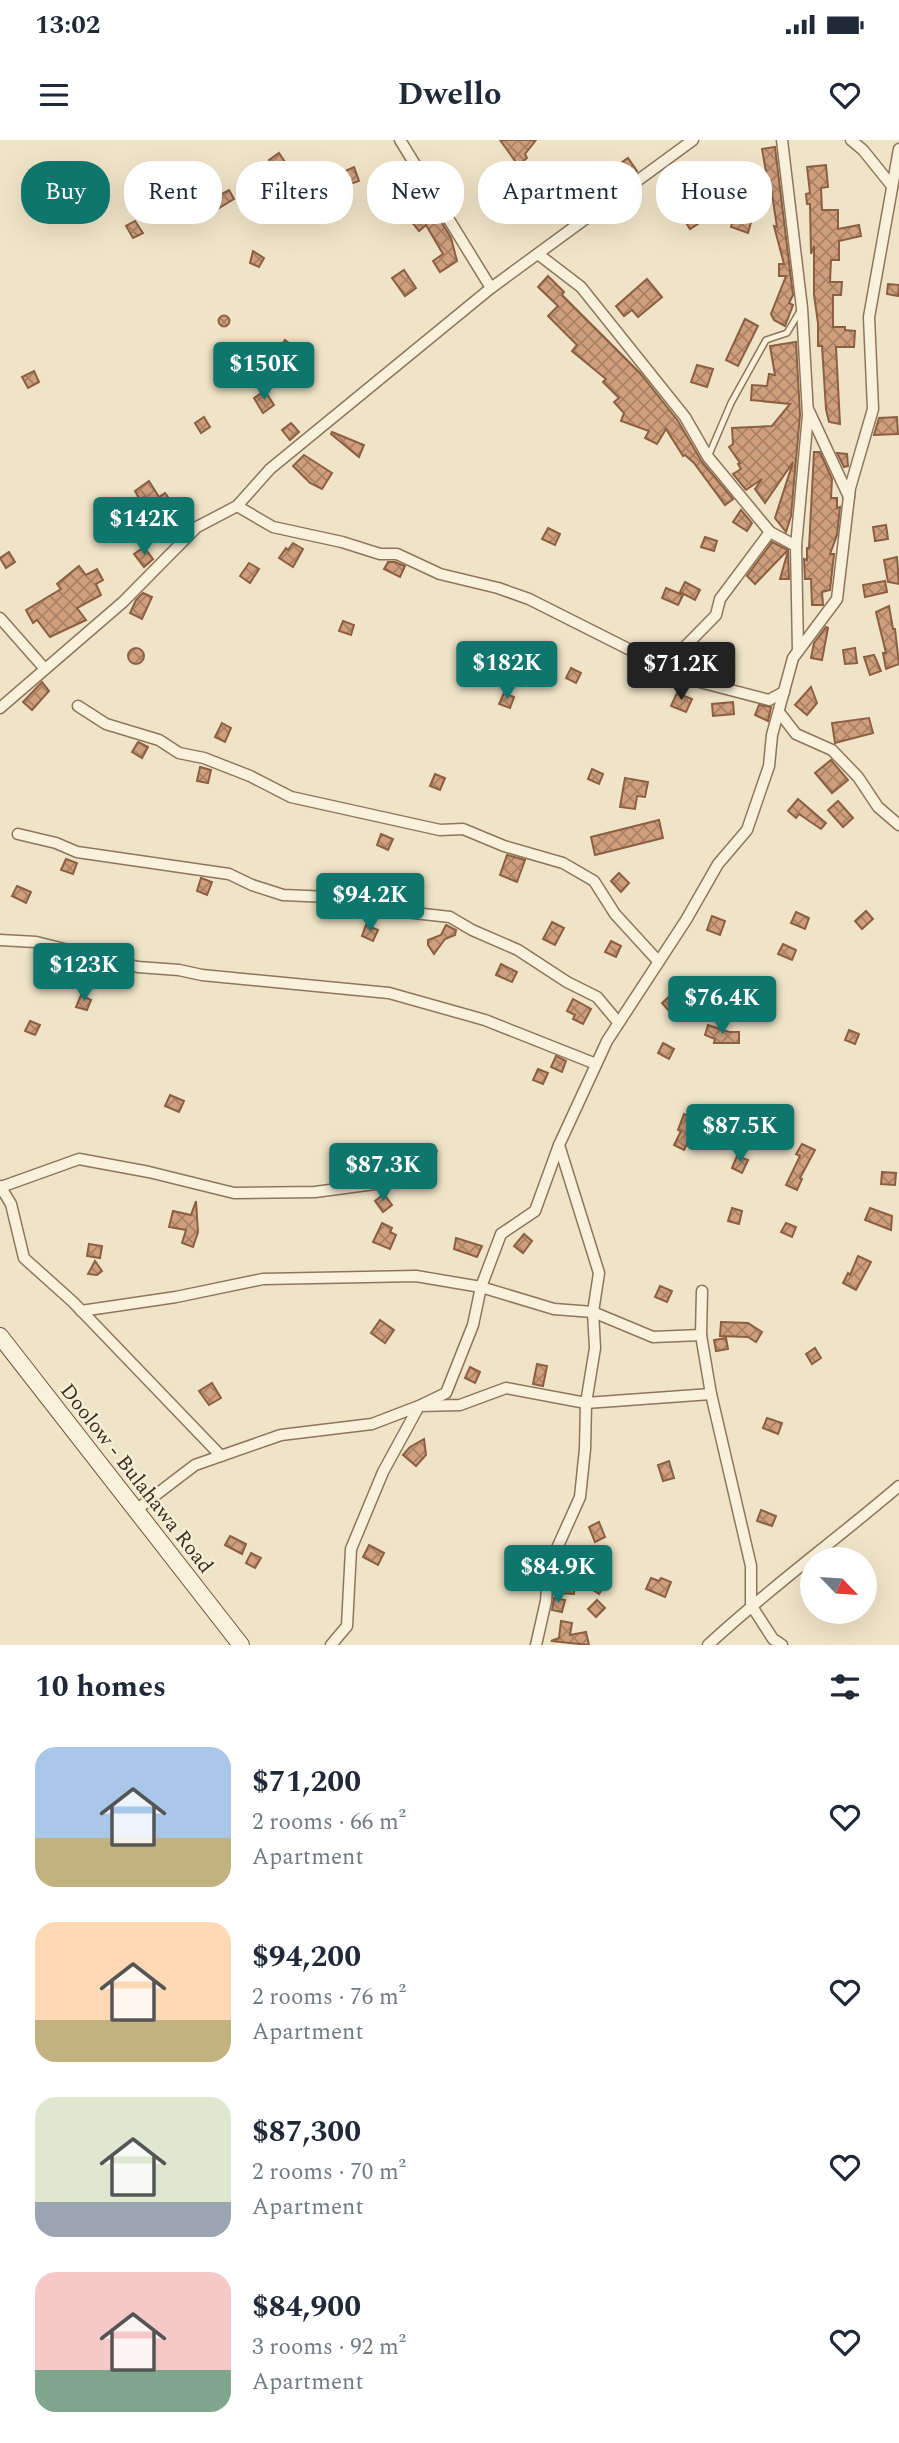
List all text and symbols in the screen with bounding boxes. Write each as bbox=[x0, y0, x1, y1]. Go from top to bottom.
text: 13:02 bbox=[35, 5, 100, 45]
text: Dwello bbox=[397, 70, 502, 119]
icon: menu bbox=[35, 76, 73, 114]
icon: heart bbox=[826, 76, 864, 114]
chip: Buy bbox=[21, 161, 110, 224]
chip: Rent bbox=[124, 161, 222, 224]
chip: Filters bbox=[236, 161, 353, 224]
chip: New bbox=[367, 161, 464, 224]
chip: Apartment bbox=[478, 161, 642, 224]
chip: House bbox=[656, 161, 772, 224]
pin: $150K bbox=[215, 342, 313, 402]
text: $150K bbox=[229, 347, 299, 382]
pin: $142K bbox=[95, 498, 193, 557]
text: $142K bbox=[109, 502, 179, 537]
pin: $182K bbox=[458, 642, 556, 701]
pin: $71.2K bbox=[624, 643, 738, 702]
text: $182K bbox=[472, 646, 542, 681]
text: $71.2K bbox=[643, 647, 719, 682]
pin: $94.2K bbox=[313, 874, 427, 933]
text: $94.2K bbox=[332, 878, 408, 913]
pin: $123K bbox=[35, 944, 133, 1003]
text: $123K bbox=[49, 948, 119, 983]
pin: $76.4K bbox=[665, 976, 779, 1036]
text: $76.4K bbox=[684, 981, 760, 1016]
pin: $87.5K bbox=[683, 1104, 797, 1164]
text: $87.5K bbox=[702, 1109, 778, 1144]
pin: $87.3K bbox=[326, 1144, 440, 1203]
text: $87.3K bbox=[345, 1148, 421, 1183]
street label: Doolow - Bulahawa Road bbox=[52, 1377, 221, 1581]
pin: $84.9K bbox=[501, 1546, 615, 1605]
north arrow bbox=[800, 1547, 877, 1624]
map controls bbox=[800, 1547, 877, 1624]
text: $84.9K bbox=[520, 1550, 596, 1585]
text: 10 homes bbox=[35, 1664, 166, 1710]
icon: filters bbox=[826, 1668, 864, 1706]
text: $71,200 bbox=[252, 1759, 361, 1805]
icon: home bbox=[91, 1775, 175, 1859]
icon: heart bbox=[826, 1798, 864, 1836]
text: 2 rooms · 66 m² bbox=[252, 1805, 406, 1840]
text: Apartment bbox=[252, 1840, 364, 1875]
text: $94,200 bbox=[252, 1934, 361, 1980]
icon: home bbox=[91, 1950, 175, 2034]
icon: heart bbox=[826, 1973, 864, 2011]
text: 2 rooms · 76 m² bbox=[252, 1980, 406, 2015]
text: Apartment bbox=[252, 2015, 364, 2050]
text: $87,300 bbox=[252, 2109, 361, 2155]
icon: home bbox=[91, 2125, 175, 2209]
icon: heart bbox=[826, 2148, 864, 2186]
text: 2 rooms · 70 m² bbox=[252, 2155, 406, 2190]
text: Apartment bbox=[252, 2190, 364, 2225]
text: $84,900 bbox=[252, 2284, 361, 2330]
icon: home bbox=[91, 2300, 175, 2384]
icon: heart bbox=[826, 2323, 864, 2361]
text: 3 rooms · 92 m² bbox=[252, 2330, 406, 2365]
text: Apartment bbox=[252, 2365, 364, 2400]

